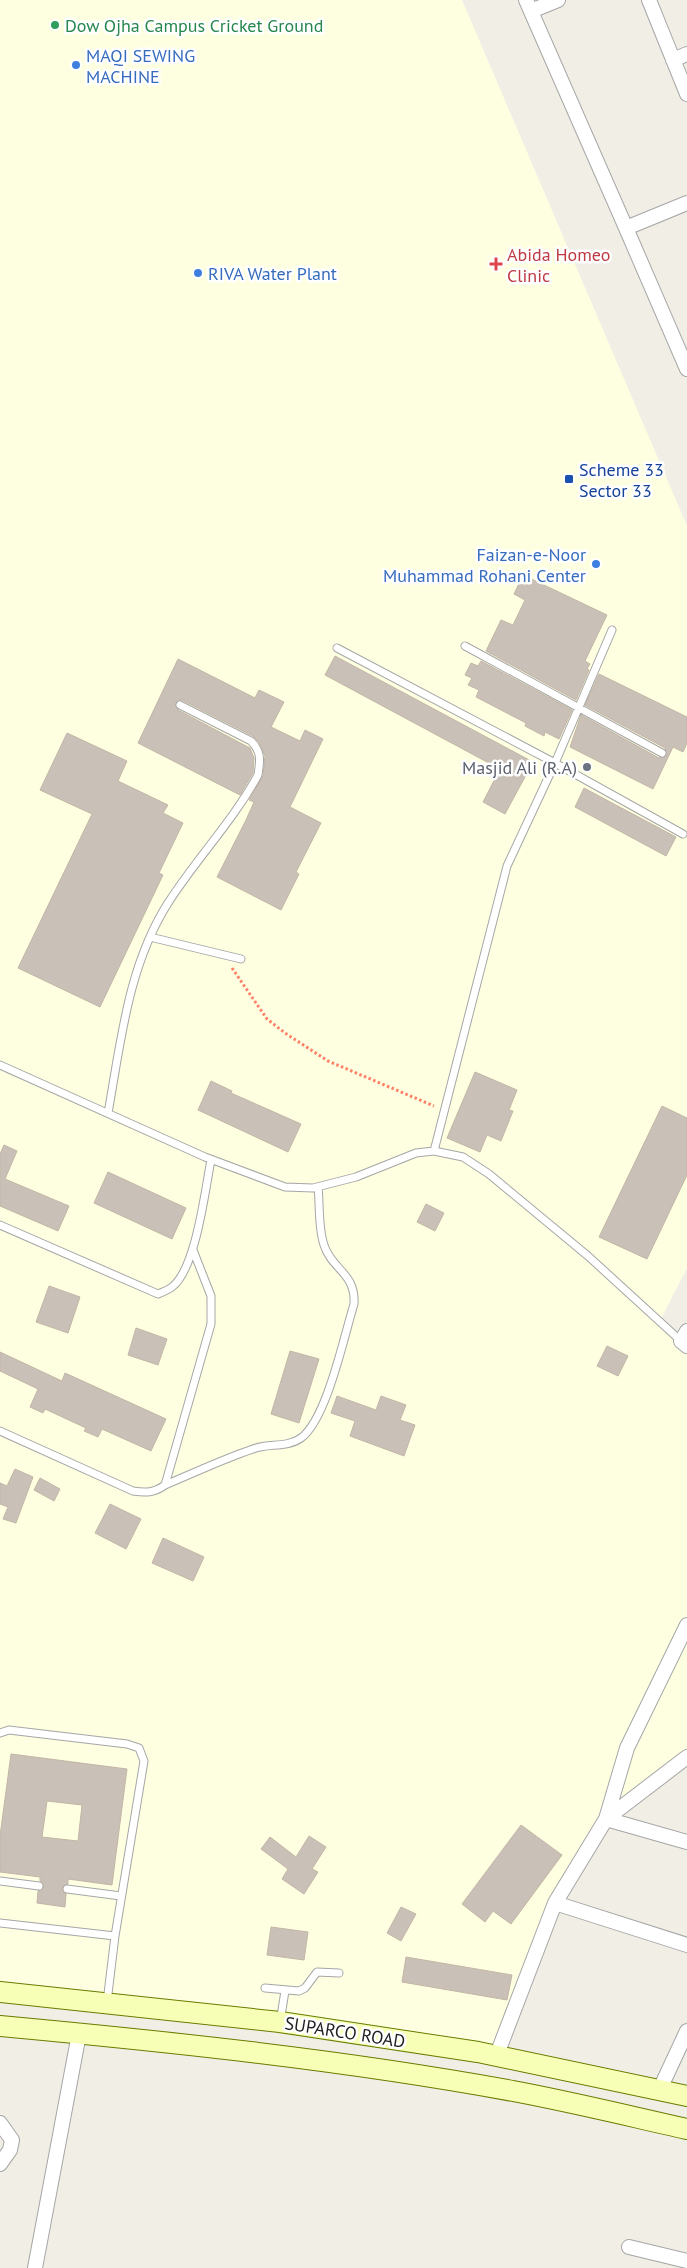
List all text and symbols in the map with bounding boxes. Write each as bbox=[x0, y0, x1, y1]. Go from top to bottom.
place label: Dow Ojha Campus Cricket Ground bbox=[65, 14, 323, 37]
marker: Dow Ojha Campus Cricket Ground bbox=[49, 19, 61, 31]
place label: MAQI SEWING MACHINE bbox=[86, 44, 195, 88]
marker: MAQI SEWING MACHINE bbox=[70, 59, 82, 71]
place label: Abida Homeo Clinic bbox=[507, 243, 610, 287]
marker: Abida Homeo Clinic bbox=[489, 257, 503, 271]
place label: RIVA Water Plant bbox=[208, 262, 337, 285]
marker: RIVA Water Plant bbox=[192, 267, 204, 279]
place label: Scheme 33 Sector 33 bbox=[579, 458, 664, 502]
marker: Scheme 33 Sector 33 bbox=[563, 473, 575, 485]
place label: Faizan-e-Noor Muhammad Rohani Center bbox=[383, 543, 586, 587]
marker: Faizan-e-Noor Muhammad Rohani Center bbox=[590, 558, 602, 570]
place label: Masjid Ali (R.A) bbox=[462, 756, 577, 779]
marker: Masjid Ali (R.A) bbox=[581, 761, 593, 773]
street label: SUPARCO ROAD bbox=[283, 2011, 407, 2053]

